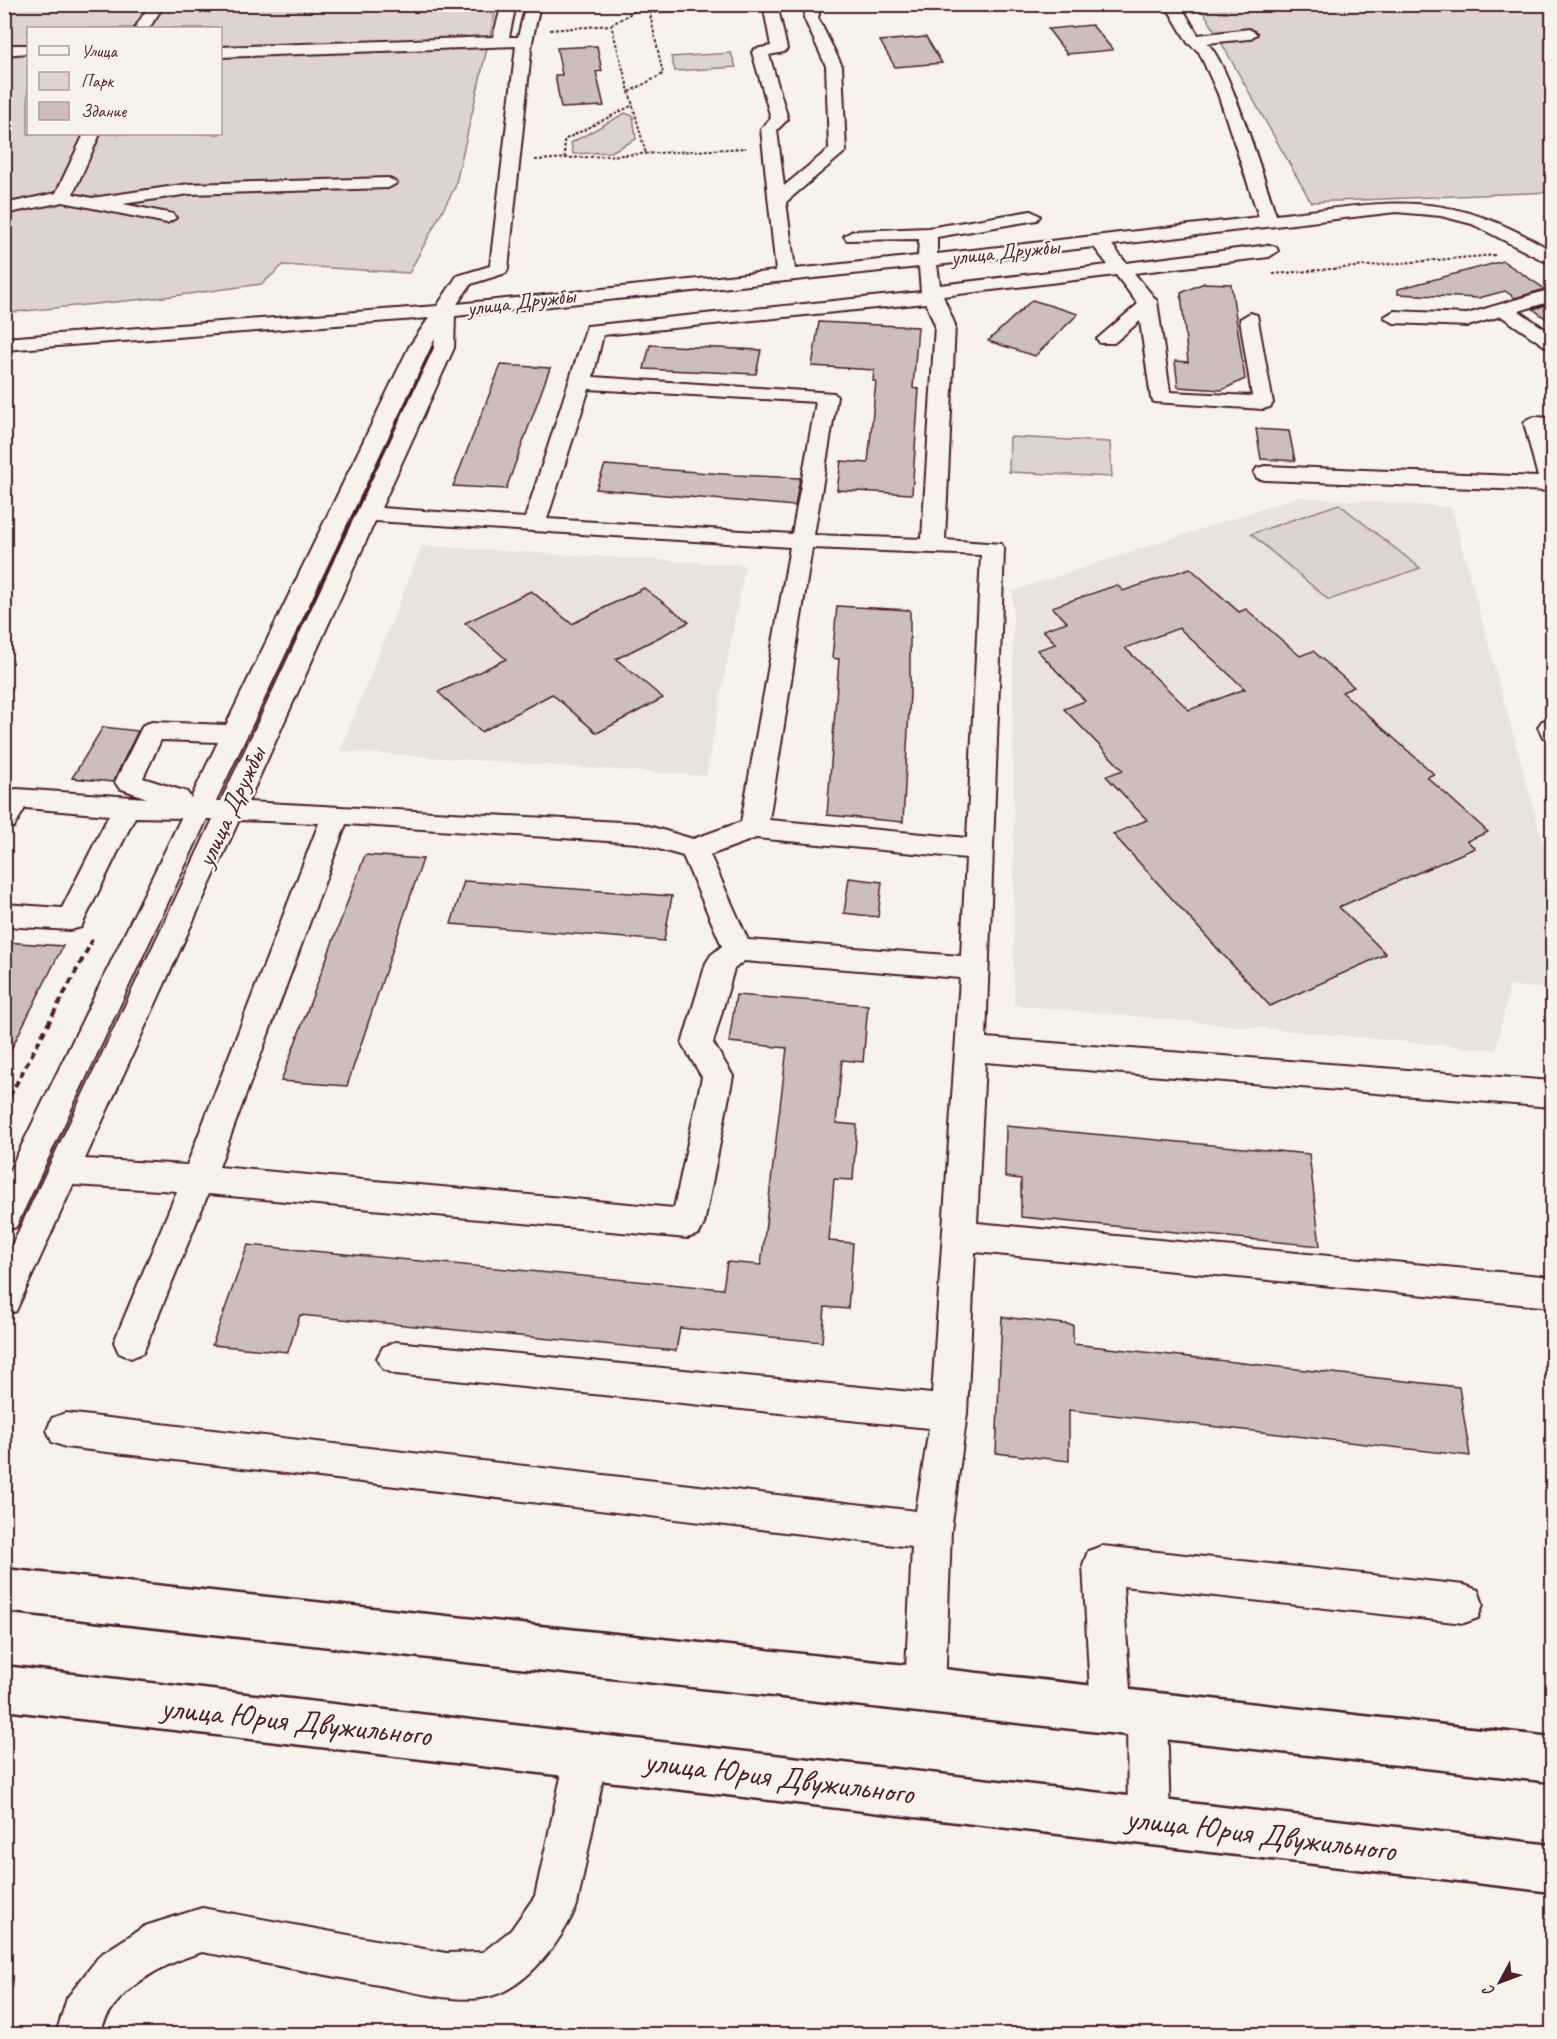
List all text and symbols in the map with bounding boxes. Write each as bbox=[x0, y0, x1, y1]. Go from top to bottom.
legend bbox=[27, 27, 222, 135]
text: Улица bbox=[81, 40, 118, 62]
text: Парк bbox=[81, 70, 115, 92]
text: Здание bbox=[81, 100, 127, 122]
street label: улица Дружбы bbox=[948, 232, 1063, 272]
street label: улица Дружбы bbox=[463, 281, 579, 323]
street label: улица Дружбы bbox=[188, 740, 274, 874]
street label: улица Юрия Двужильного bbox=[157, 1686, 435, 1756]
street label: улица Юрия Двужильного bbox=[640, 1740, 918, 1814]
street label: улица Юрия Двужильного bbox=[1122, 1797, 1400, 1871]
north arrow bbox=[1470, 1952, 1530, 2012]
text: С bbox=[1478, 1980, 1500, 2001]

